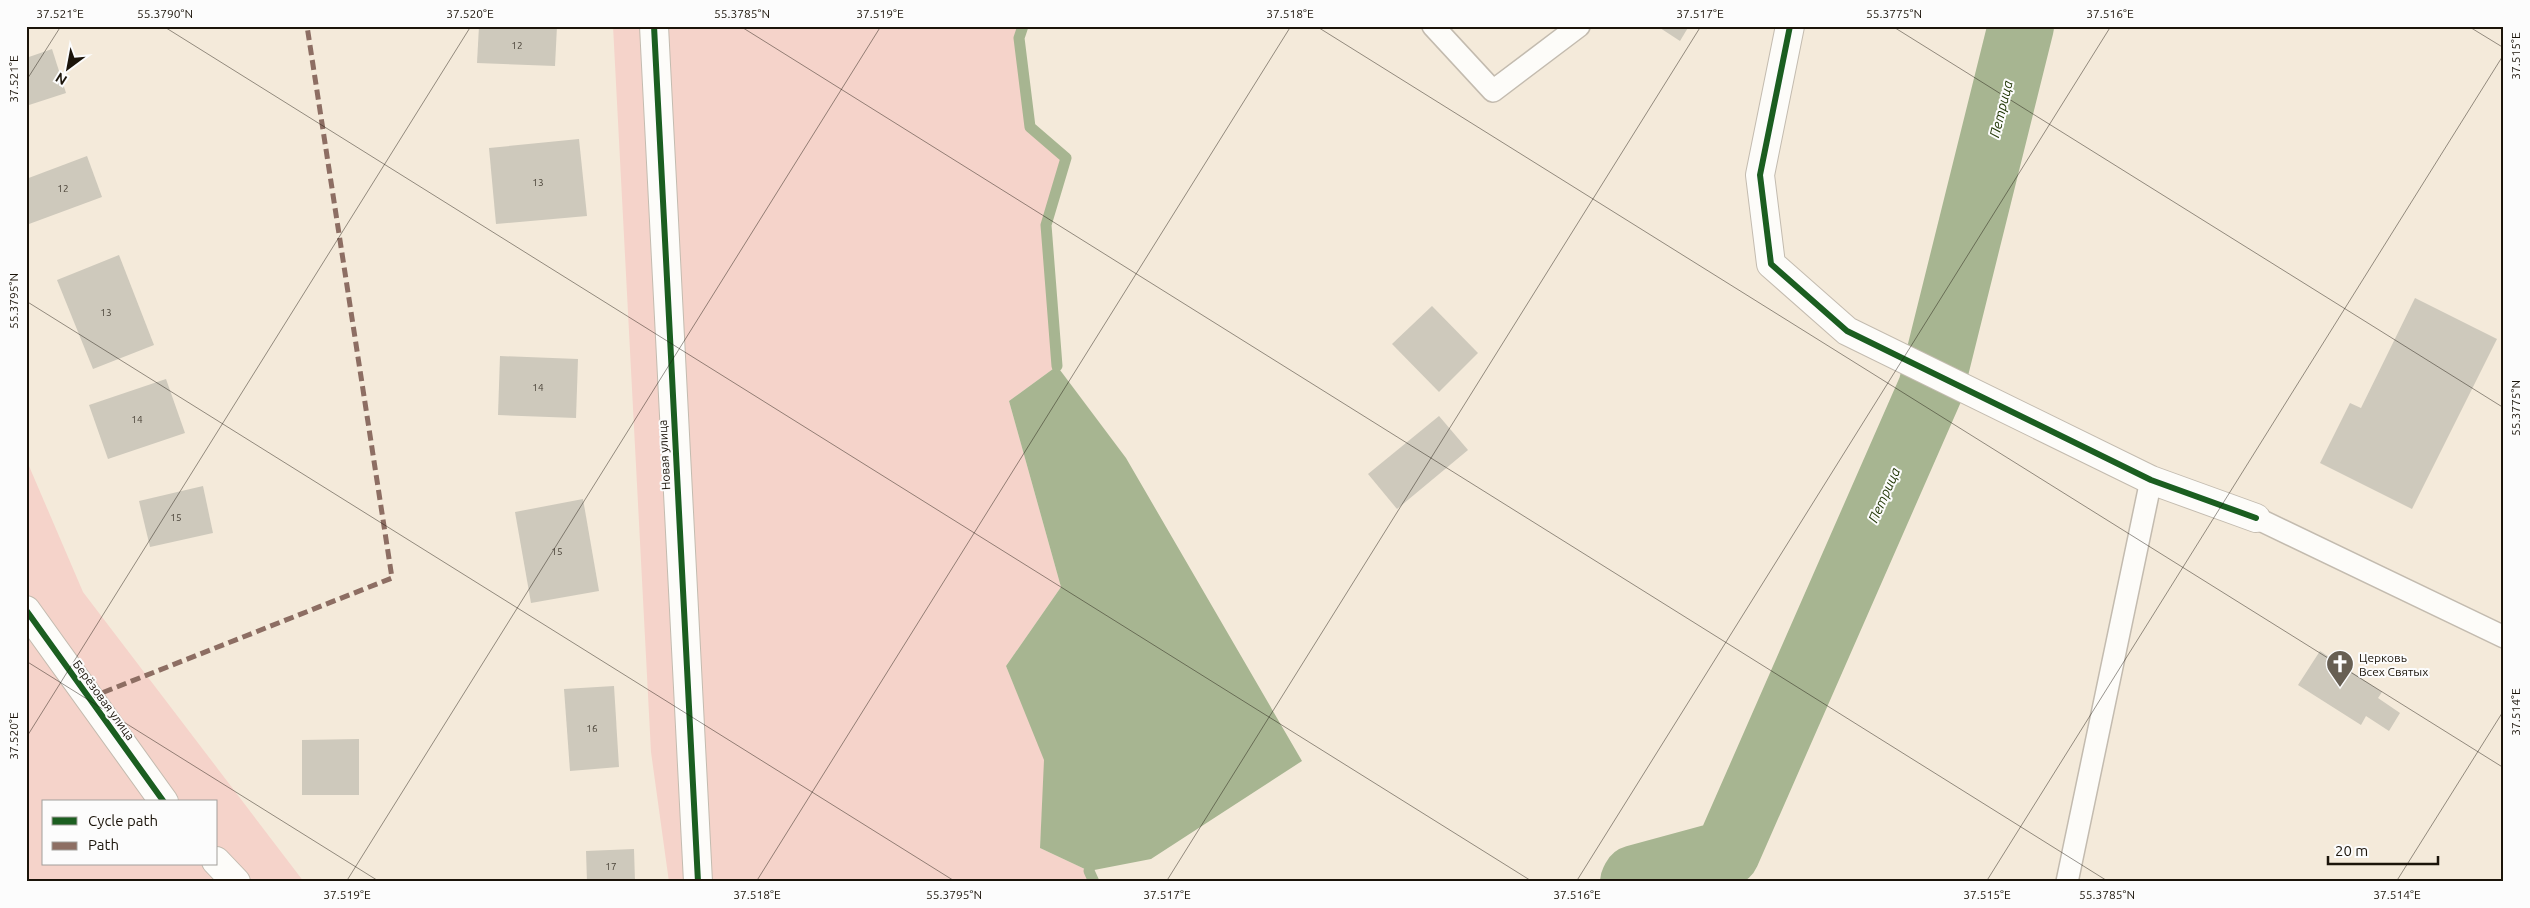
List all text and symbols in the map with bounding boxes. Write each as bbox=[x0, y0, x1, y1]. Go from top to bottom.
text: 37.521°E bbox=[36, 7, 84, 20]
text: 55.3790°N bbox=[137, 7, 193, 20]
text: 37.520°E bbox=[446, 7, 494, 20]
text: 55.3785°N bbox=[714, 7, 770, 20]
text: 37.519°E bbox=[856, 7, 904, 20]
text: 37.518°E bbox=[1266, 7, 1314, 20]
text: 37.517°E bbox=[1676, 7, 1724, 20]
text: 55.3775°N bbox=[1866, 7, 1922, 20]
text: 37.516°E bbox=[2086, 7, 2134, 20]
text: 37.515°E bbox=[2509, 32, 2522, 80]
house number: 12 bbox=[511, 40, 523, 51]
north arrow bbox=[42, 42, 92, 92]
text: 37.521°E bbox=[7, 55, 20, 103]
text: N bbox=[52, 69, 70, 89]
water label: Петрица bbox=[1986, 78, 2016, 139]
house number: 13 bbox=[532, 177, 544, 188]
house number: 12 bbox=[57, 183, 69, 194]
text: 55.3795°N bbox=[7, 273, 20, 329]
house number: 13 bbox=[100, 307, 112, 318]
text: 55.3775°N bbox=[2509, 380, 2522, 436]
house number: 14 bbox=[532, 382, 544, 393]
house number: 14 bbox=[131, 414, 143, 425]
street label: Новая улица bbox=[656, 420, 672, 490]
water label: Петрица bbox=[1865, 465, 1903, 525]
house number: 15 bbox=[170, 512, 182, 523]
house number: 15 bbox=[551, 546, 563, 557]
church icon: Церковь Всех Святых bbox=[2325, 649, 2355, 688]
place label: Церковь Всех Святых bbox=[2359, 651, 2428, 678]
street label: Берёзовая улица bbox=[71, 658, 137, 742]
text: 37.514°E bbox=[2509, 688, 2522, 736]
text: 37.520°E bbox=[7, 712, 20, 760]
house number: 16 bbox=[586, 723, 598, 734]
legend bbox=[42, 800, 218, 866]
text: Cycle path bbox=[88, 812, 158, 829]
scale bar bbox=[2328, 833, 2438, 865]
text: Path bbox=[88, 836, 119, 853]
text: 20 m bbox=[2335, 842, 2368, 859]
house number: 17 bbox=[605, 861, 617, 872]
text: 37.519°E bbox=[323, 888, 371, 901]
text: 37.518°E bbox=[733, 888, 781, 901]
text: 55.3795°N bbox=[926, 888, 982, 901]
text: 37.517°E bbox=[1143, 888, 1191, 901]
text: 37.516°E bbox=[1553, 888, 1601, 901]
text: 37.515°E bbox=[1963, 888, 2011, 901]
text: 55.3785°N bbox=[2079, 888, 2135, 901]
text: 37.514°E bbox=[2373, 888, 2421, 901]

